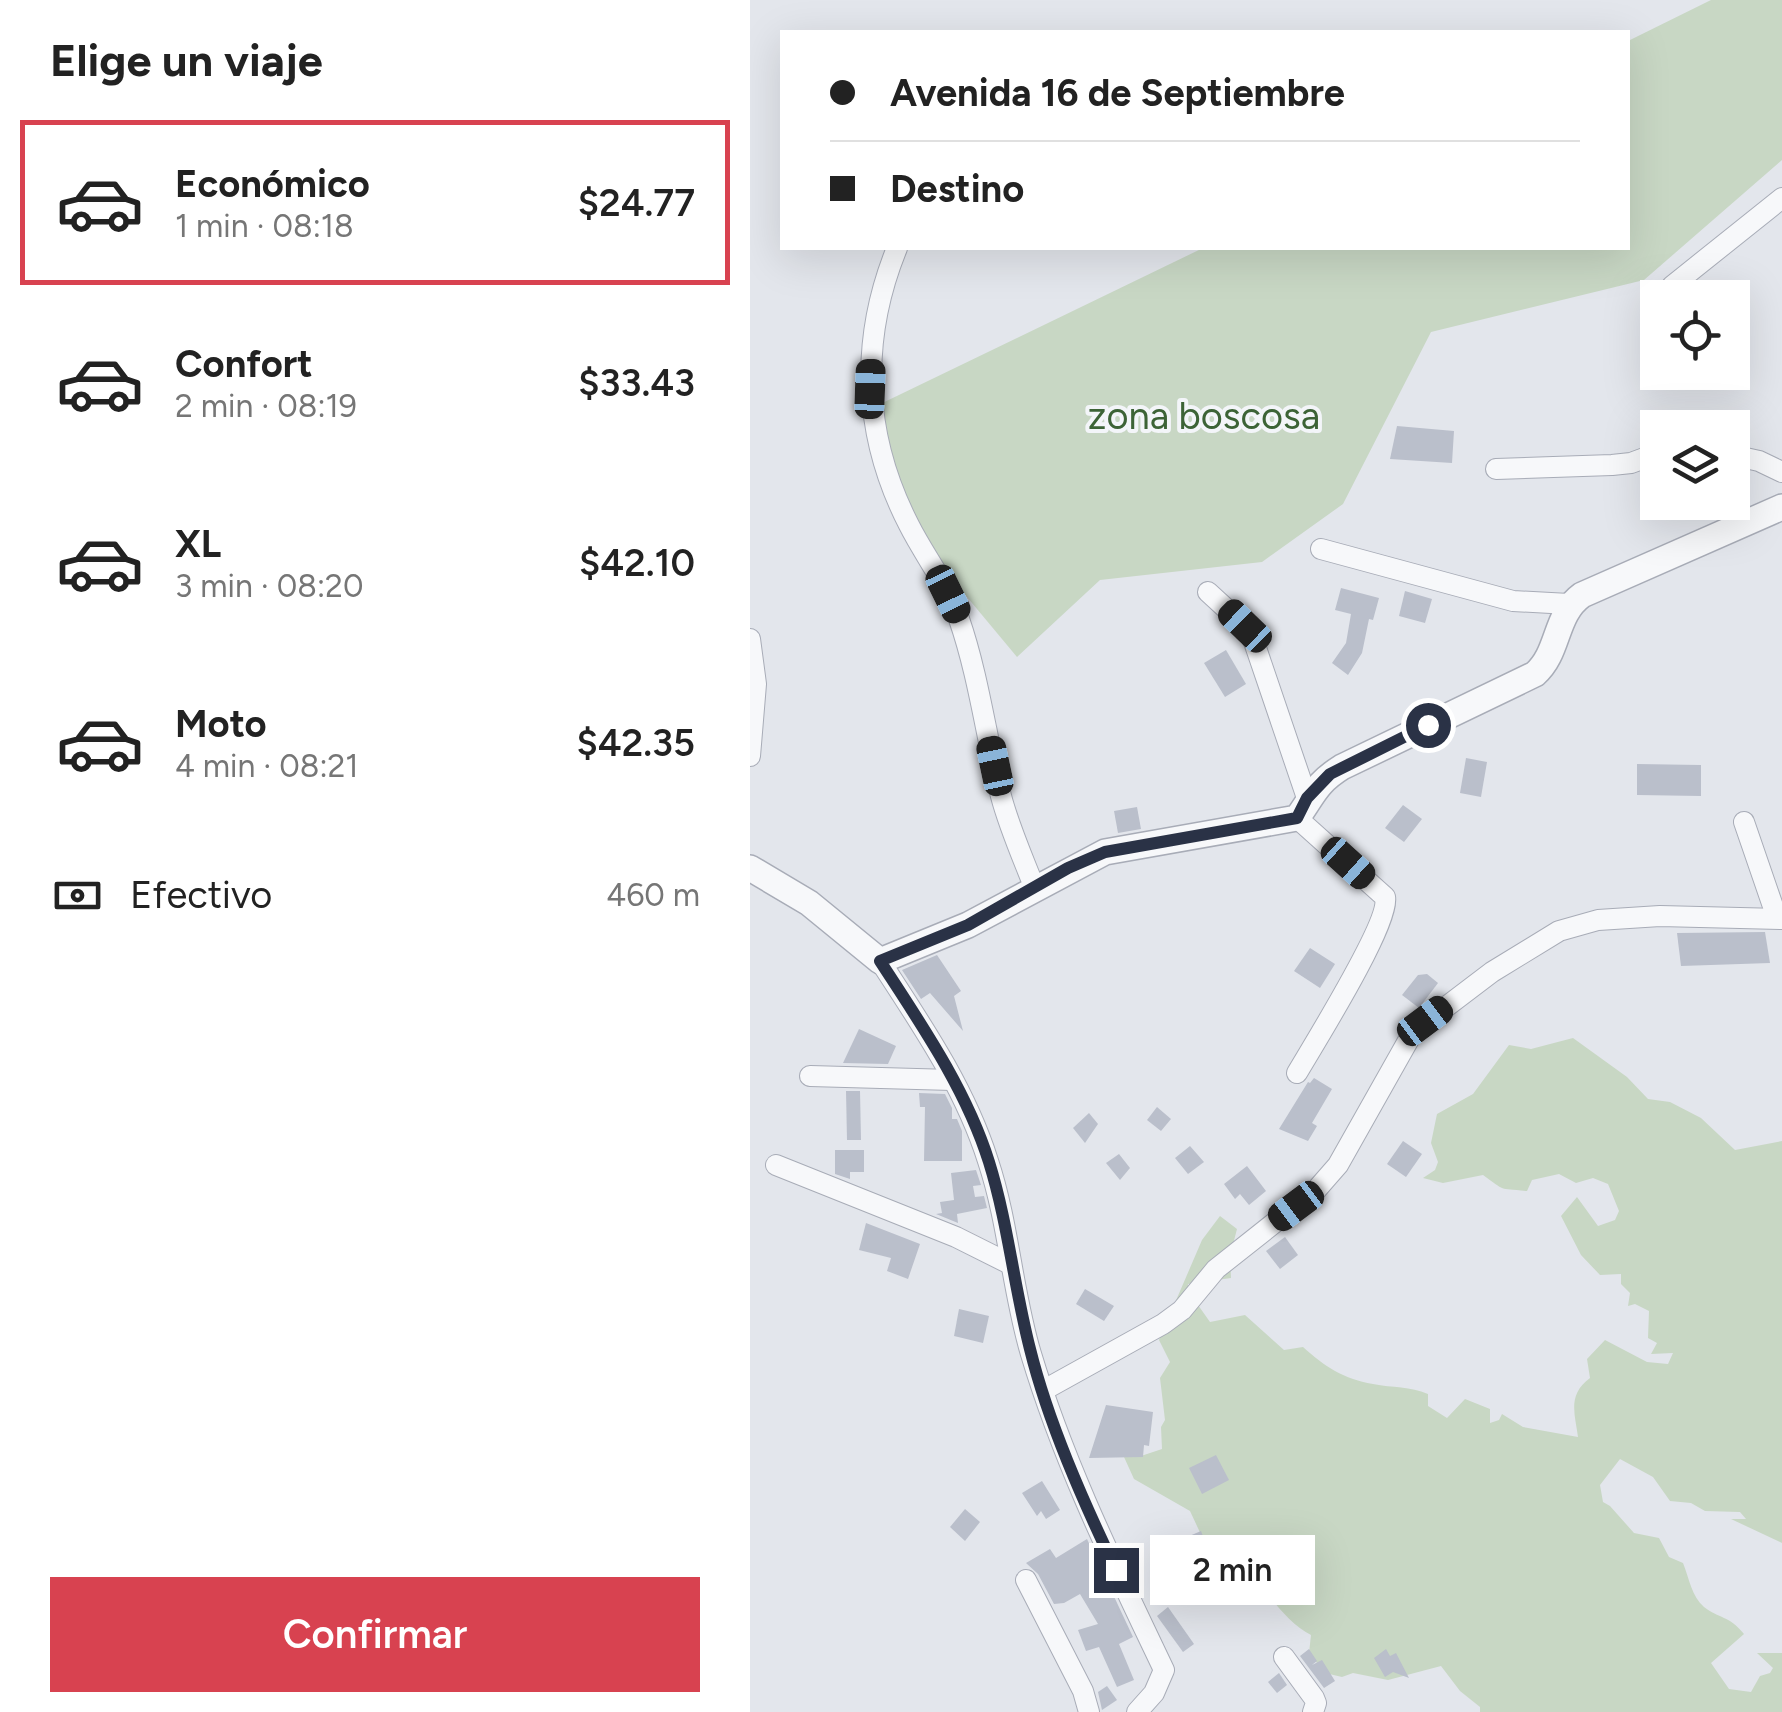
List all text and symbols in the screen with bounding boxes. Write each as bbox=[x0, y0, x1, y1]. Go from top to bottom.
text: Elige un viaje bbox=[50, 33, 323, 87]
text: Avenida 16 de Septiembre bbox=[890, 70, 1345, 116]
icon: car bbox=[55, 158, 145, 248]
text: Económico bbox=[175, 161, 370, 207]
text: Destino bbox=[890, 166, 1024, 212]
text: $24.77 bbox=[578, 180, 695, 226]
text: 1 min · 08:18 bbox=[175, 207, 354, 245]
map controls bbox=[1640, 280, 1750, 520]
button: locate bbox=[1640, 280, 1750, 390]
icon: car bbox=[55, 338, 145, 428]
text: Confort bbox=[175, 341, 312, 387]
car bbox=[854, 358, 886, 420]
text: $33.43 bbox=[578, 360, 695, 406]
text: 2 min · 08:19 bbox=[175, 387, 357, 425]
park label: zona boscosa bbox=[1088, 393, 1320, 439]
button: layers bbox=[1640, 410, 1750, 520]
icon: car bbox=[55, 518, 145, 608]
text: XL bbox=[175, 521, 221, 567]
text: $42.10 bbox=[579, 540, 695, 586]
car bbox=[921, 560, 975, 628]
text: 3 min · 08:20 bbox=[175, 567, 363, 605]
car bbox=[1213, 594, 1277, 658]
icon: car bbox=[55, 698, 145, 788]
text: Moto bbox=[175, 701, 267, 747]
route start bbox=[1406, 703, 1451, 748]
text: $42.35 bbox=[577, 720, 695, 766]
car bbox=[974, 734, 1016, 798]
text: 4 min · 08:21 bbox=[175, 747, 359, 785]
car bbox=[1316, 832, 1380, 894]
icon: cash bbox=[50, 868, 105, 923]
text: Efectivo bbox=[130, 872, 272, 918]
text: 460 m bbox=[606, 876, 700, 914]
car bbox=[1392, 991, 1458, 1051]
car bbox=[1263, 1176, 1329, 1236]
callout: 2 min bbox=[1151, 1535, 1316, 1605]
route end bbox=[1094, 1548, 1139, 1593]
text: 2 min bbox=[1193, 1551, 1272, 1589]
button: Confirmar bbox=[50, 1577, 700, 1692]

